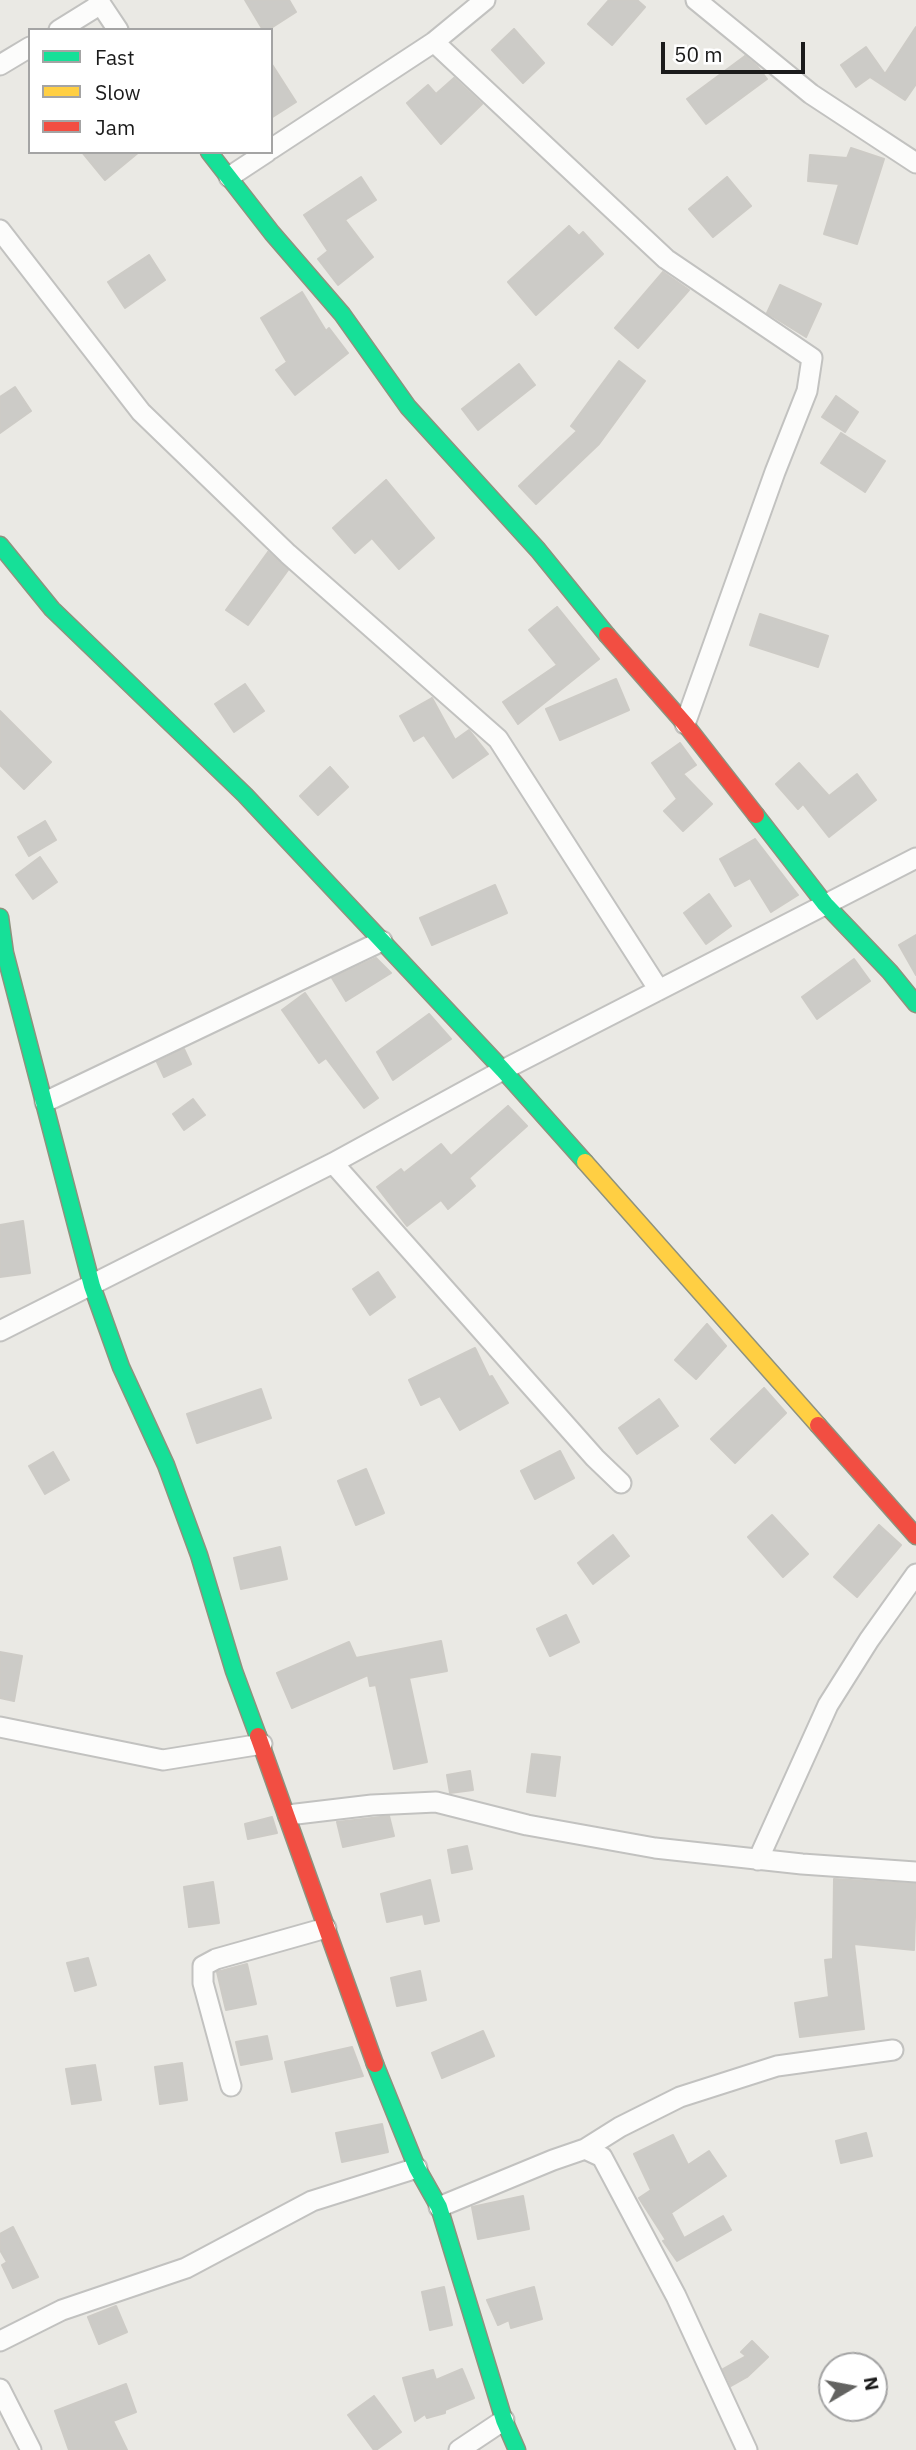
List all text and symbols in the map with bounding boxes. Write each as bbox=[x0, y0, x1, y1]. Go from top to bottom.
legend bbox=[28, 28, 273, 154]
scale bar bbox=[664, 28, 808, 72]
text: 50 m bbox=[674, 40, 723, 68]
text: Fast bbox=[95, 43, 135, 71]
text: Slow bbox=[95, 78, 141, 106]
text: Jam bbox=[95, 113, 135, 141]
north arrow bbox=[818, 2352, 888, 2422]
text: N bbox=[859, 2375, 885, 2393]

